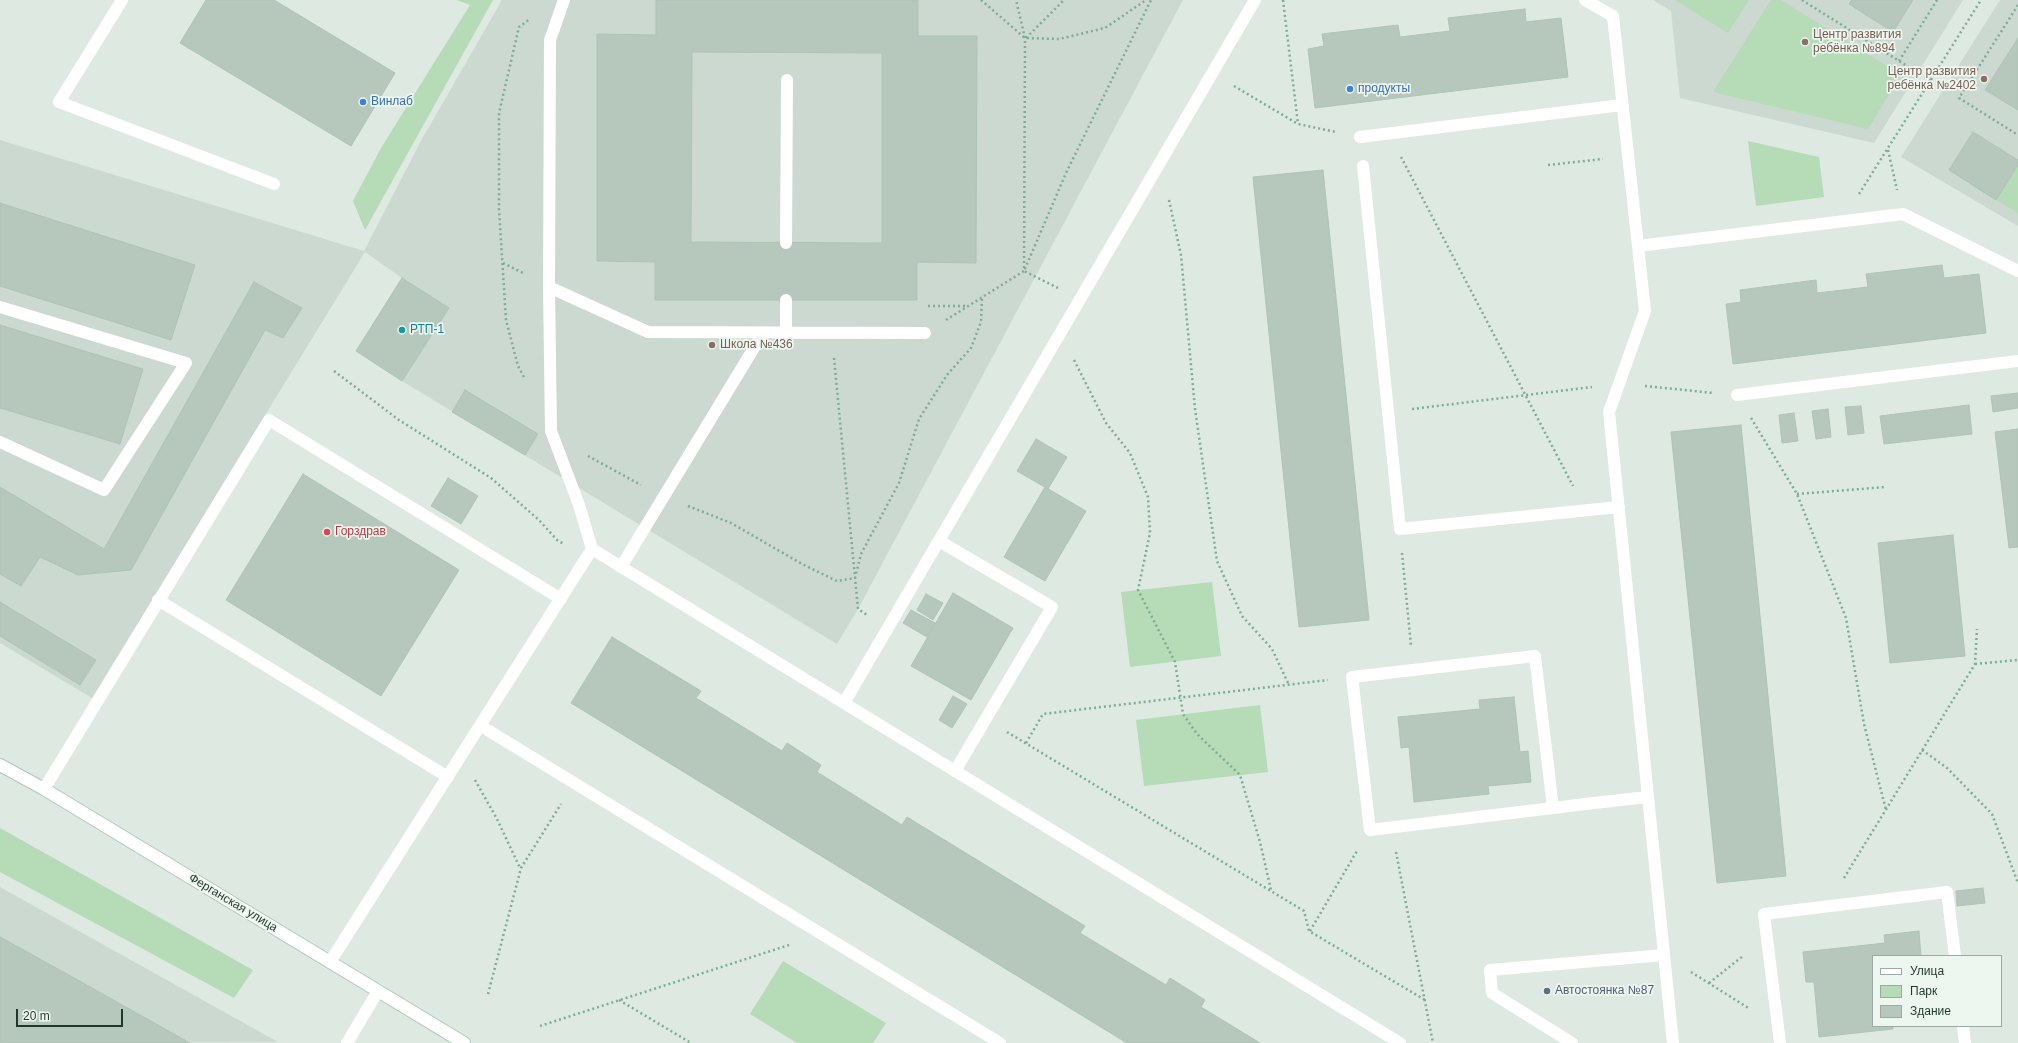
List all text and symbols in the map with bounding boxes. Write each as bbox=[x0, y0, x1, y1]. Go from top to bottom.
place label: Центр развития ребёнка №894 bbox=[1813, 28, 1901, 56]
marker: Центр развития ребёнка №894 bbox=[1800, 37, 1810, 47]
place label: Центр развития ребёнка №2402 bbox=[1888, 65, 1976, 93]
marker: Центр развития ребёнка №2402 bbox=[1979, 74, 1989, 84]
place label: продукты bbox=[1358, 82, 1410, 96]
marker: продукты bbox=[1345, 84, 1355, 94]
place label: Винлаб bbox=[371, 95, 413, 109]
marker: Винлаб bbox=[358, 97, 368, 107]
place label: РТП-1 bbox=[410, 323, 444, 337]
marker: РТП-1 bbox=[397, 325, 407, 335]
place label: Школа №436 bbox=[720, 338, 793, 352]
marker: Школа №436 bbox=[707, 340, 717, 350]
place label: Горздрав bbox=[335, 525, 386, 539]
marker: Горздрав bbox=[322, 527, 332, 537]
street label: Ферганская улица bbox=[186, 871, 280, 935]
legend bbox=[1872, 955, 2002, 1027]
text: Улица bbox=[1910, 964, 1944, 978]
place label: Автостоянка №87 bbox=[1555, 984, 1654, 998]
text: Парк bbox=[1910, 984, 1937, 998]
marker: Автостоянка №87 bbox=[1542, 986, 1552, 996]
scale bar bbox=[18, 1001, 125, 1027]
text: Здание bbox=[1910, 1004, 1951, 1018]
text: 20 m bbox=[23, 1009, 50, 1023]

